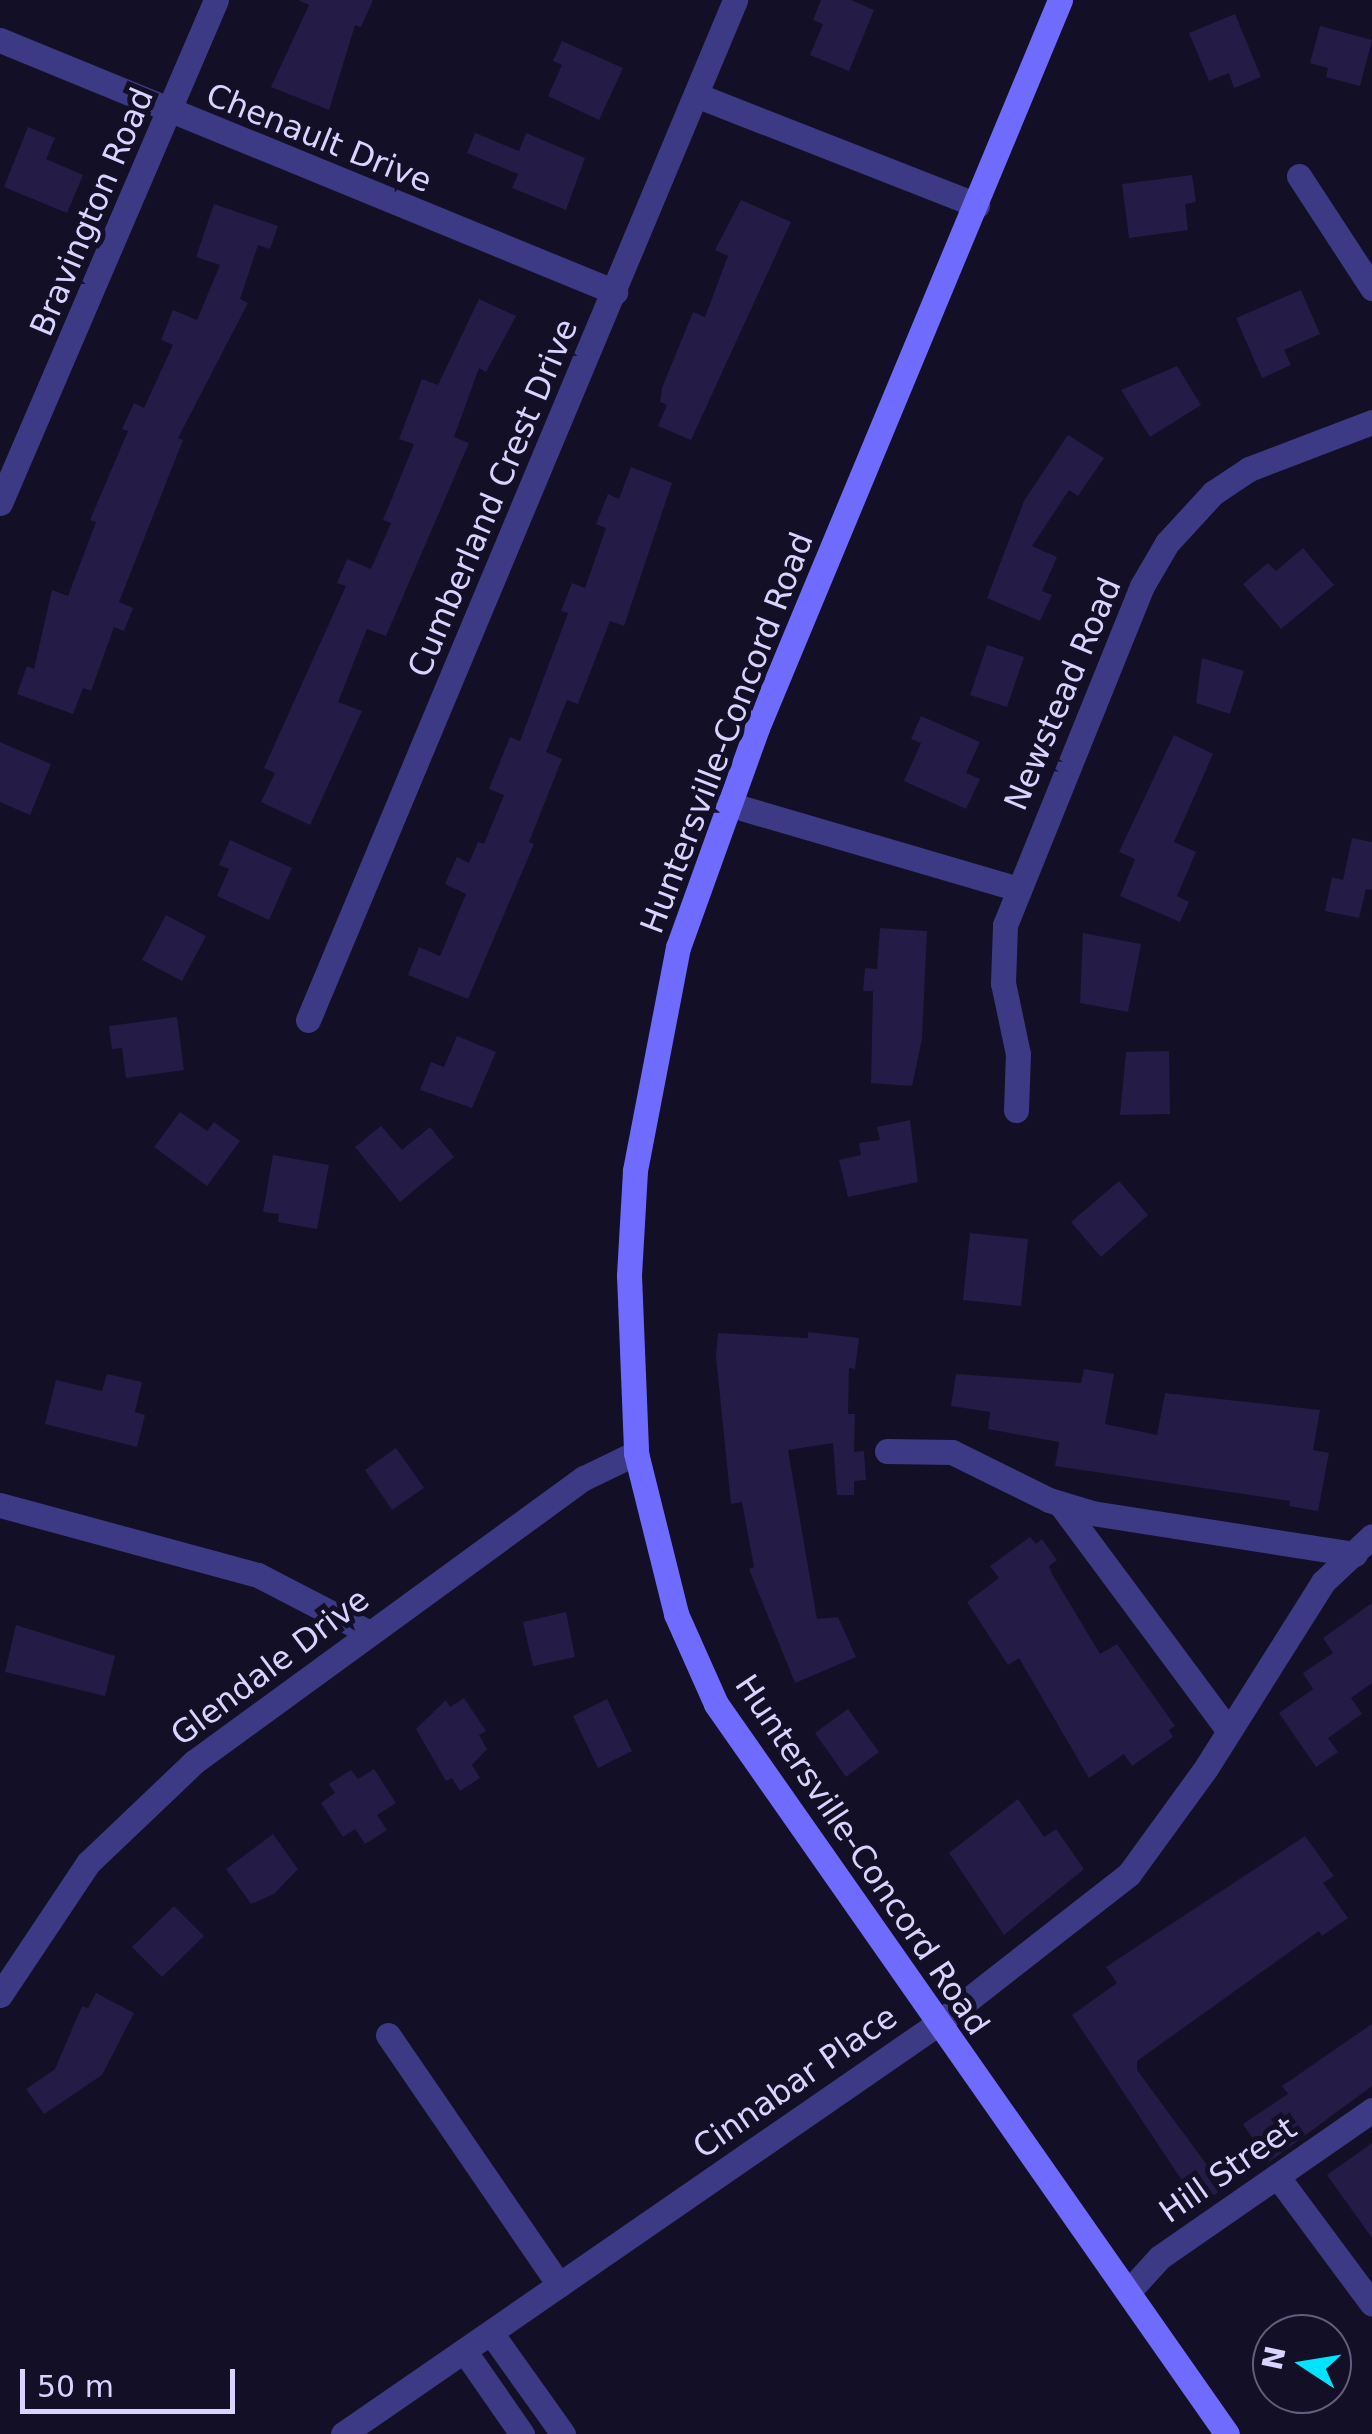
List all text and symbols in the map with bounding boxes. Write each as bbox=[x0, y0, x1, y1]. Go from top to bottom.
street label: Chenault Drive bbox=[201, 75, 437, 201]
street label: Bravington Road bbox=[22, 82, 162, 342]
street label: Cumberland Crest Drive bbox=[400, 313, 586, 683]
street label: Huntersville-Concord Road bbox=[633, 527, 821, 939]
street label: Newstead Road bbox=[997, 572, 1129, 816]
street label: Glendale Drive bbox=[164, 1580, 376, 1754]
street label: Huntersville-Concord Road bbox=[727, 1668, 997, 2042]
street label: Cinnabar Place bbox=[686, 1998, 904, 2166]
street label: Hill Street bbox=[1152, 2109, 1304, 2231]
north arrow bbox=[1252, 2314, 1352, 2414]
text: N bbox=[1256, 2343, 1293, 2373]
scale bar bbox=[25, 2349, 240, 2411]
text: 50 m bbox=[37, 2369, 114, 2404]

